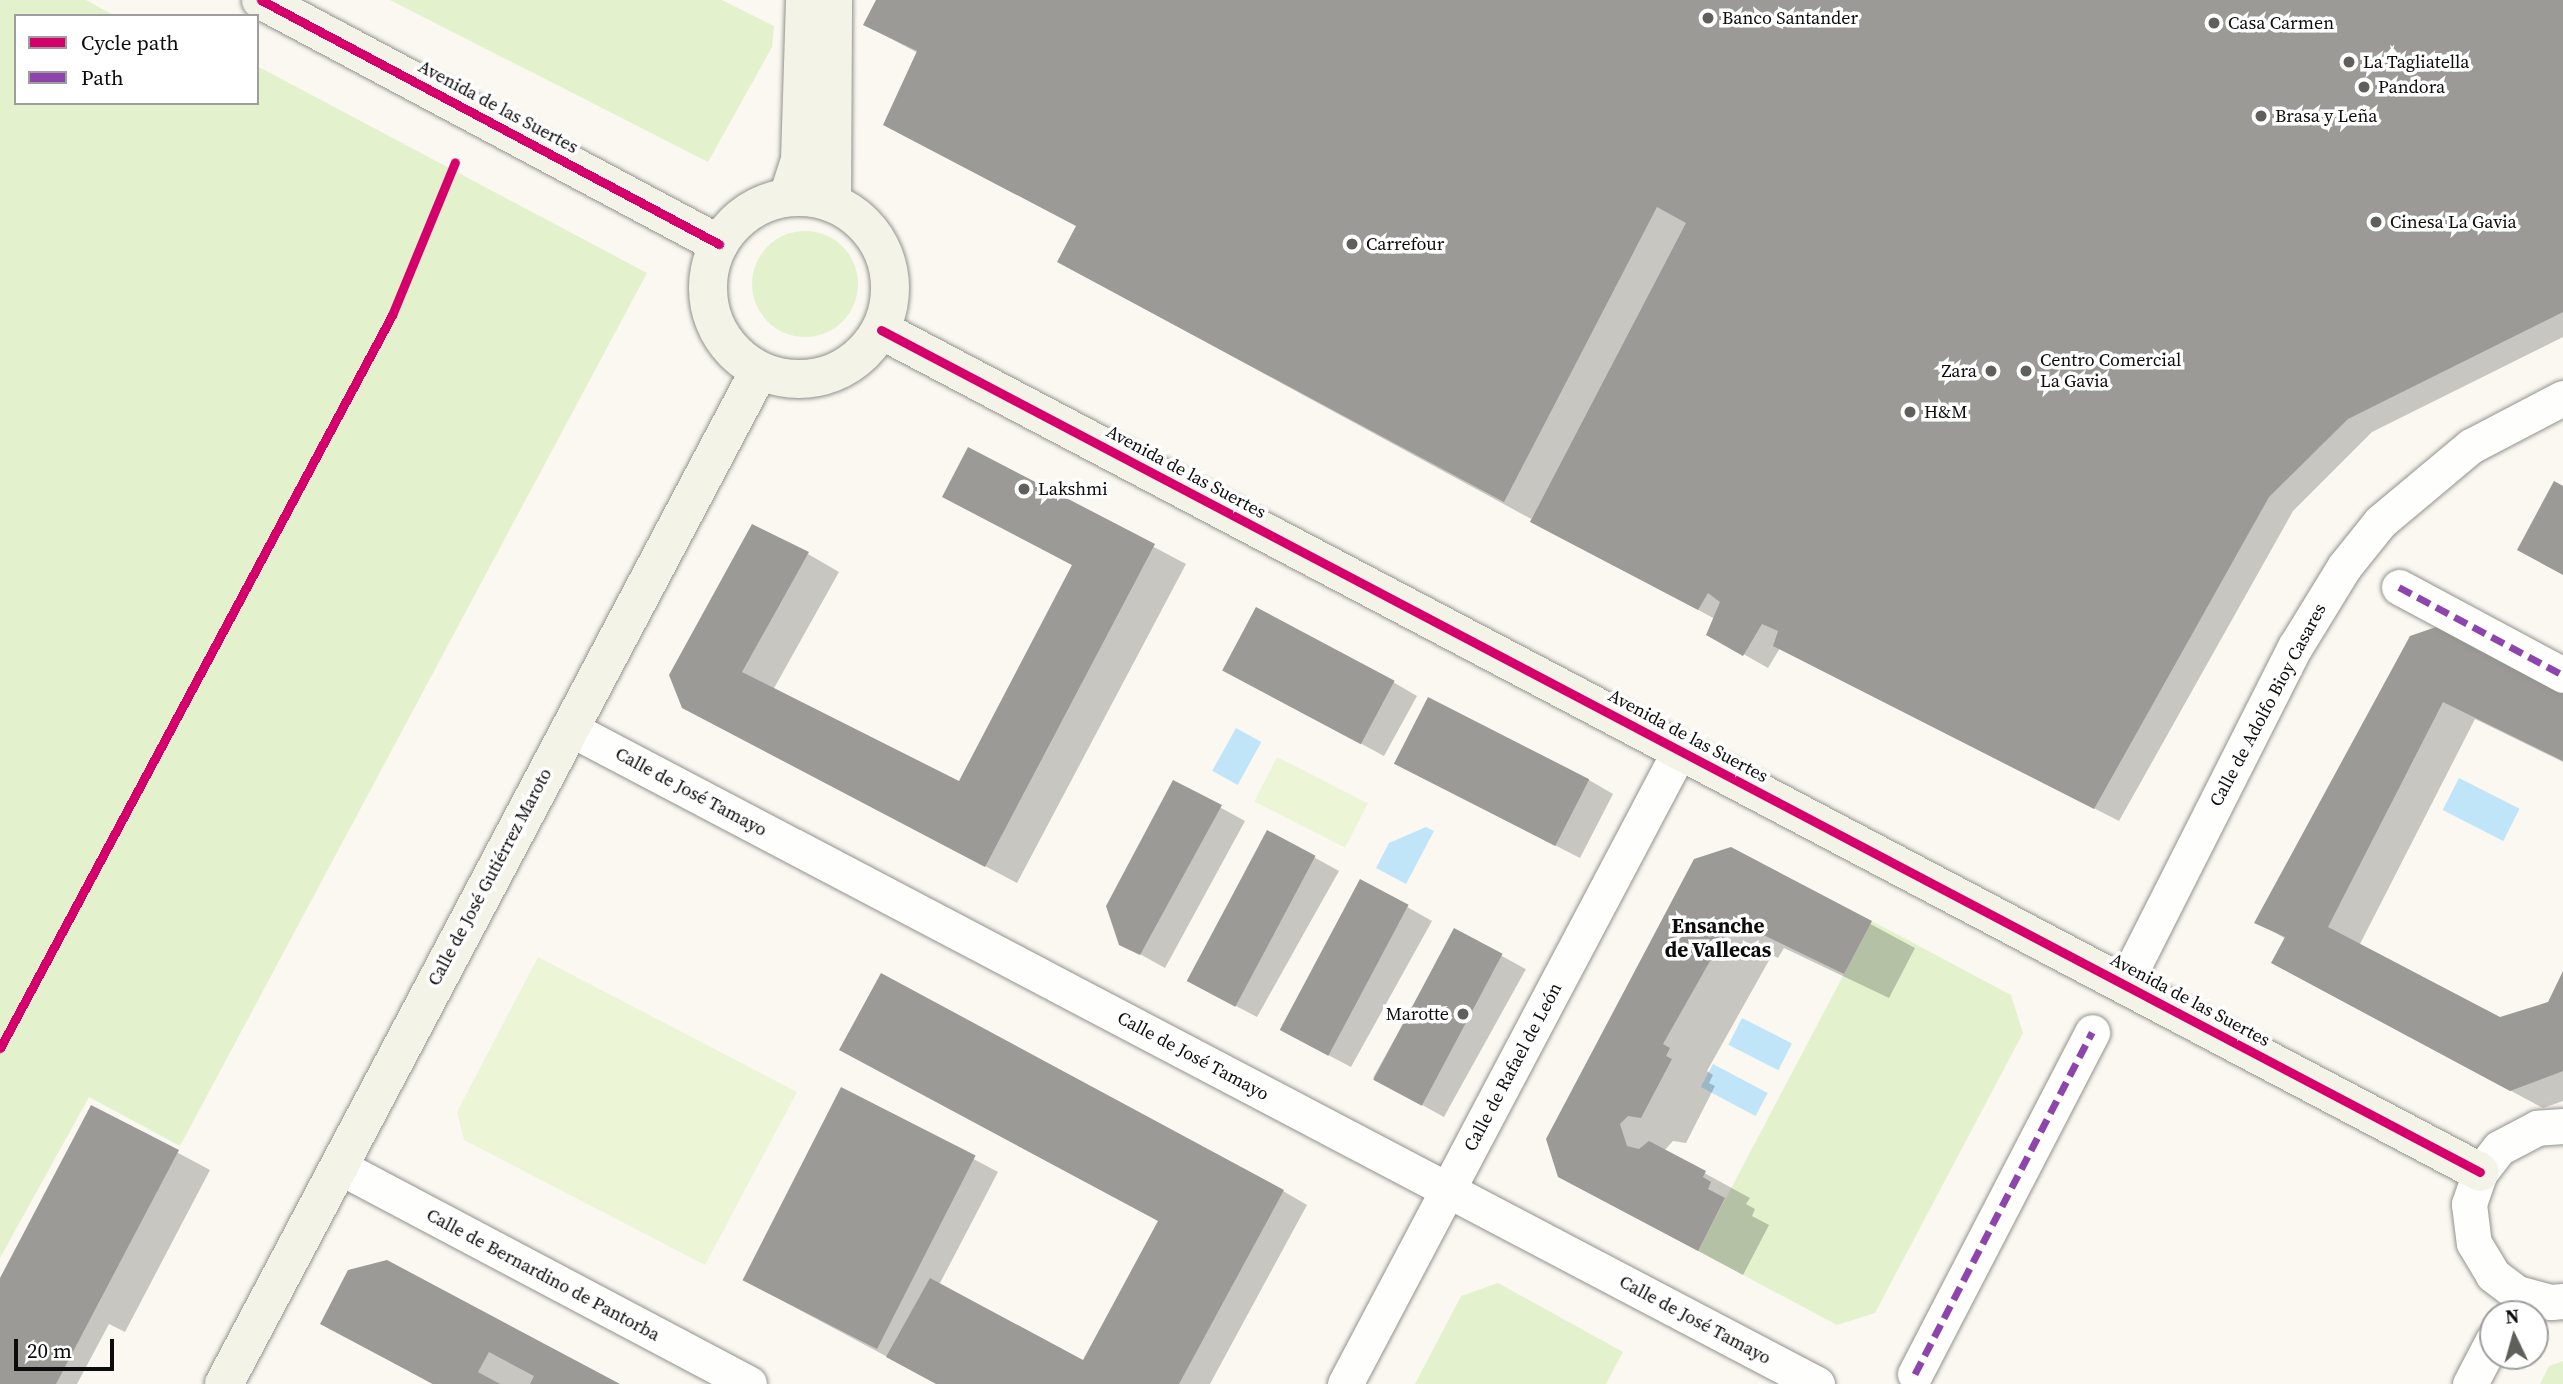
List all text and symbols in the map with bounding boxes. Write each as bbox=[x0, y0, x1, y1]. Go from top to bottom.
place label: Banco Santander bbox=[1722, 7, 1858, 29]
marker: Banco Santander bbox=[1700, 10, 1716, 26]
place label: Casa Carmen bbox=[2228, 12, 2334, 34]
legend bbox=[14, 14, 259, 105]
marker: Casa Carmen bbox=[2206, 15, 2222, 31]
text: Cycle path bbox=[81, 28, 179, 57]
place label: La Tagliatella bbox=[2363, 51, 2470, 73]
marker: La Tagliatella bbox=[2341, 54, 2357, 70]
street label: Avenida de las Suertes bbox=[414, 56, 582, 158]
text: Path bbox=[81, 63, 124, 92]
place label: Pandora bbox=[2378, 76, 2445, 98]
marker: Pandora bbox=[2356, 79, 2372, 95]
place label: Brasa y Leña bbox=[2275, 105, 2377, 127]
marker: Brasa y Leña bbox=[2253, 108, 2269, 124]
place label: Cinesa La Gavia bbox=[2390, 211, 2517, 233]
marker: Cinesa La Gavia bbox=[2368, 214, 2384, 230]
place label: Carrefour bbox=[1366, 233, 1444, 255]
marker: Carrefour bbox=[1344, 236, 1360, 252]
place label: Centro Comercial La Gavia bbox=[2040, 350, 2181, 392]
place label: Zara bbox=[1941, 360, 1977, 382]
marker: Zara bbox=[1983, 363, 1999, 379]
marker: Centro Comercial La Gavia bbox=[2018, 363, 2034, 379]
place label: H&M bbox=[1924, 401, 1967, 423]
marker: H&M bbox=[1902, 404, 1918, 420]
street label: Avenida de las Suertes bbox=[1102, 421, 1270, 523]
place label: Lakshmi bbox=[1038, 478, 1108, 500]
marker: Lakshmi bbox=[1016, 481, 1032, 497]
street label: Calle de Adolfo Bioy Casares bbox=[2205, 600, 2331, 810]
street label: Avenida de las Suertes bbox=[1604, 685, 1772, 787]
street label: Calle de José Tamayo bbox=[611, 743, 771, 841]
street label: Calle de José Gutiérrez Maroto bbox=[423, 765, 557, 989]
district label: Ensanche de Vallecas bbox=[1664, 913, 1772, 963]
street label: Avenida de las Suertes bbox=[2106, 949, 2274, 1051]
street label: Calle de Rafael de León bbox=[1459, 979, 1567, 1155]
place label: Marotte bbox=[1386, 1003, 1449, 1025]
marker: Marotte bbox=[1455, 1006, 1471, 1022]
street label: Calle de José Tamayo bbox=[1113, 1007, 1273, 1105]
street label: Calle de Bernardino de Pantorba bbox=[423, 1204, 663, 1346]
street label: Calle de José Tamayo bbox=[1615, 1271, 1775, 1369]
north arrow bbox=[2479, 1300, 2549, 1370]
text: N bbox=[2504, 1303, 2520, 1330]
scale bar bbox=[18, 1324, 117, 1368]
text: 20 m bbox=[27, 1336, 72, 1365]

